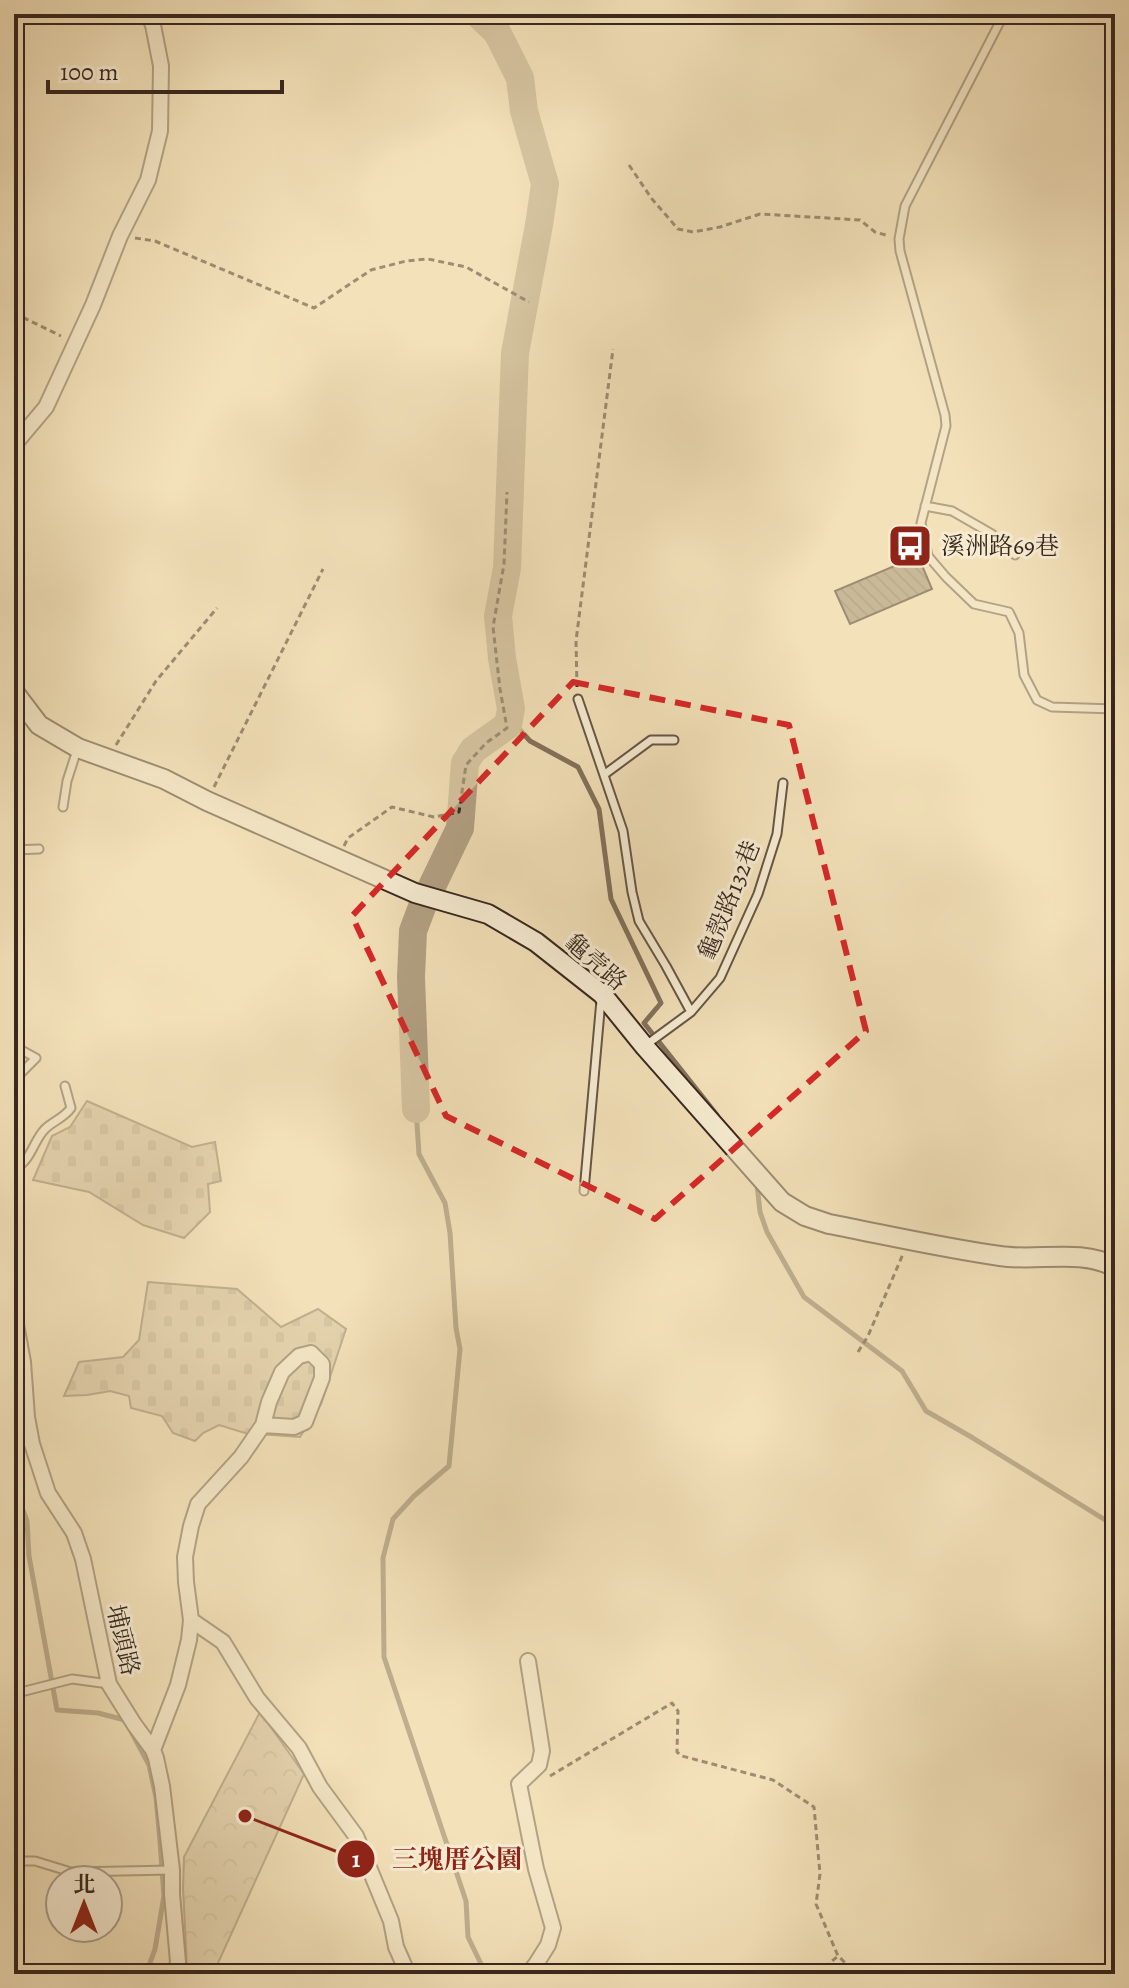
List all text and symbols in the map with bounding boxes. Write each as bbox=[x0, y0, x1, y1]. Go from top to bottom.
scale bar bbox=[48, 44, 282, 94]
text: 100 m bbox=[60, 56, 119, 88]
bus stop icon: 溪洲路69巷 bbox=[886, 522, 934, 570]
place label: 溪洲路69巷 bbox=[941, 530, 1059, 562]
street label: 龜殼路132巷 bbox=[691, 836, 767, 964]
street label: 龜壳路 bbox=[558, 926, 634, 998]
street label: 埔頭路 bbox=[99, 1601, 147, 1679]
callout: 三塊厝公園 bbox=[336, 1834, 538, 1884]
text: 三塊厝公園 bbox=[392, 1842, 522, 1877]
text: 1 bbox=[352, 1843, 361, 1875]
north arrow bbox=[44, 1864, 124, 1944]
text: 北 bbox=[73, 1870, 95, 1900]

